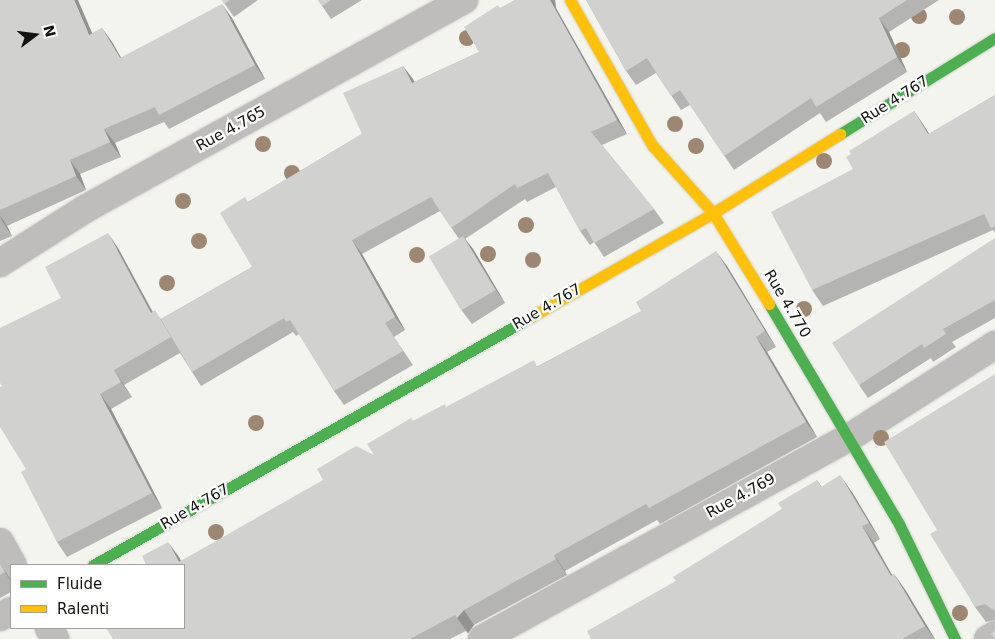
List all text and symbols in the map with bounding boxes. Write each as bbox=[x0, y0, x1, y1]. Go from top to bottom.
north arrow bbox=[10, 10, 60, 60]
text: N bbox=[40, 23, 59, 39]
street label: Rue 4.767 bbox=[858, 72, 932, 128]
street label: Rue 4.765 bbox=[193, 103, 269, 155]
street label: Rue 4.770 bbox=[760, 267, 814, 341]
street label: Rue 4.767 bbox=[510, 280, 584, 334]
street label: Rue 4.769 bbox=[703, 470, 779, 522]
street label: Rue 4.767 bbox=[158, 480, 232, 534]
legend bbox=[10, 564, 185, 629]
text: Fluide bbox=[57, 575, 102, 593]
text: Ralenti bbox=[57, 600, 109, 618]

